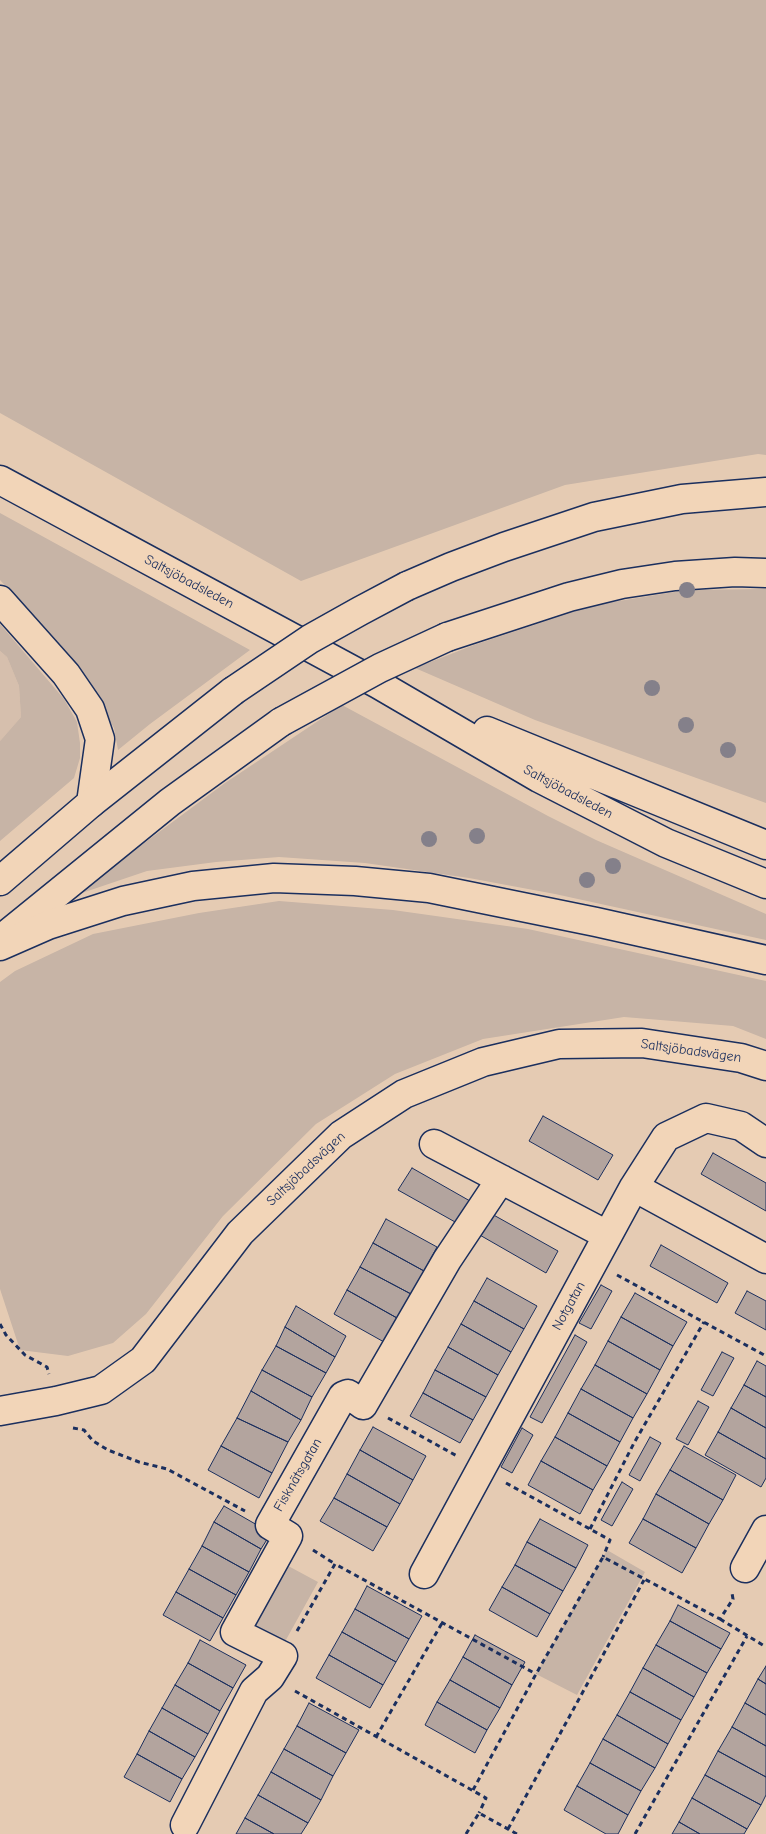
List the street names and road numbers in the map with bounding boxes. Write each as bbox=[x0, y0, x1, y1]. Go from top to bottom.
street label: Saltsjöbadsleden bbox=[141, 551, 237, 613]
street label: Saltsjöbadsleden bbox=[520, 761, 616, 823]
street label: Saltsjöbadsvägen bbox=[640, 1036, 742, 1066]
street label: Saltsjöbadsvägen bbox=[263, 1128, 349, 1210]
street label: Notgatan bbox=[549, 1279, 589, 1333]
street label: Fisknätsgatan bbox=[270, 1435, 326, 1515]

